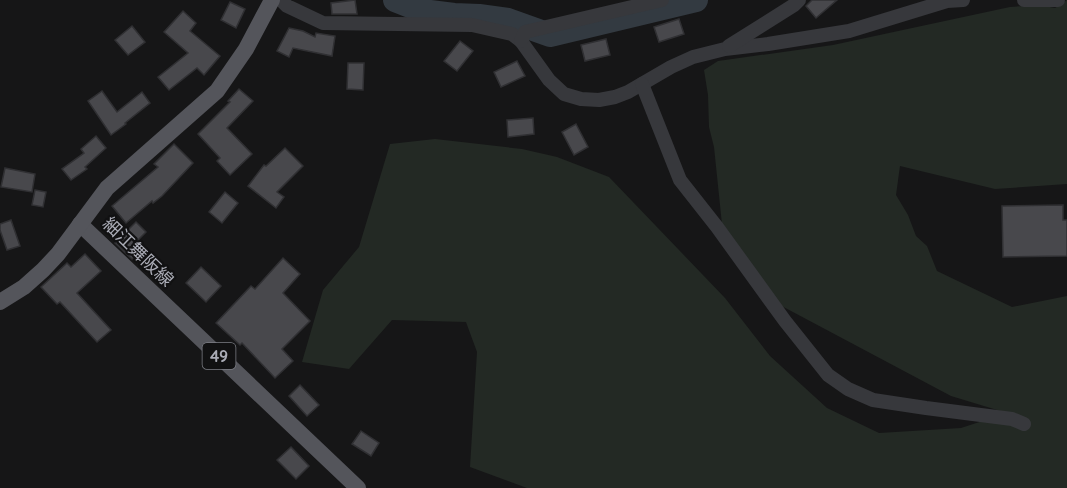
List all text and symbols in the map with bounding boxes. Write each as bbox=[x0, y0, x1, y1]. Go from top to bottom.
street label: 細江舞阪線 bbox=[98, 212, 179, 291]
road number: 49 bbox=[202, 343, 236, 369]

